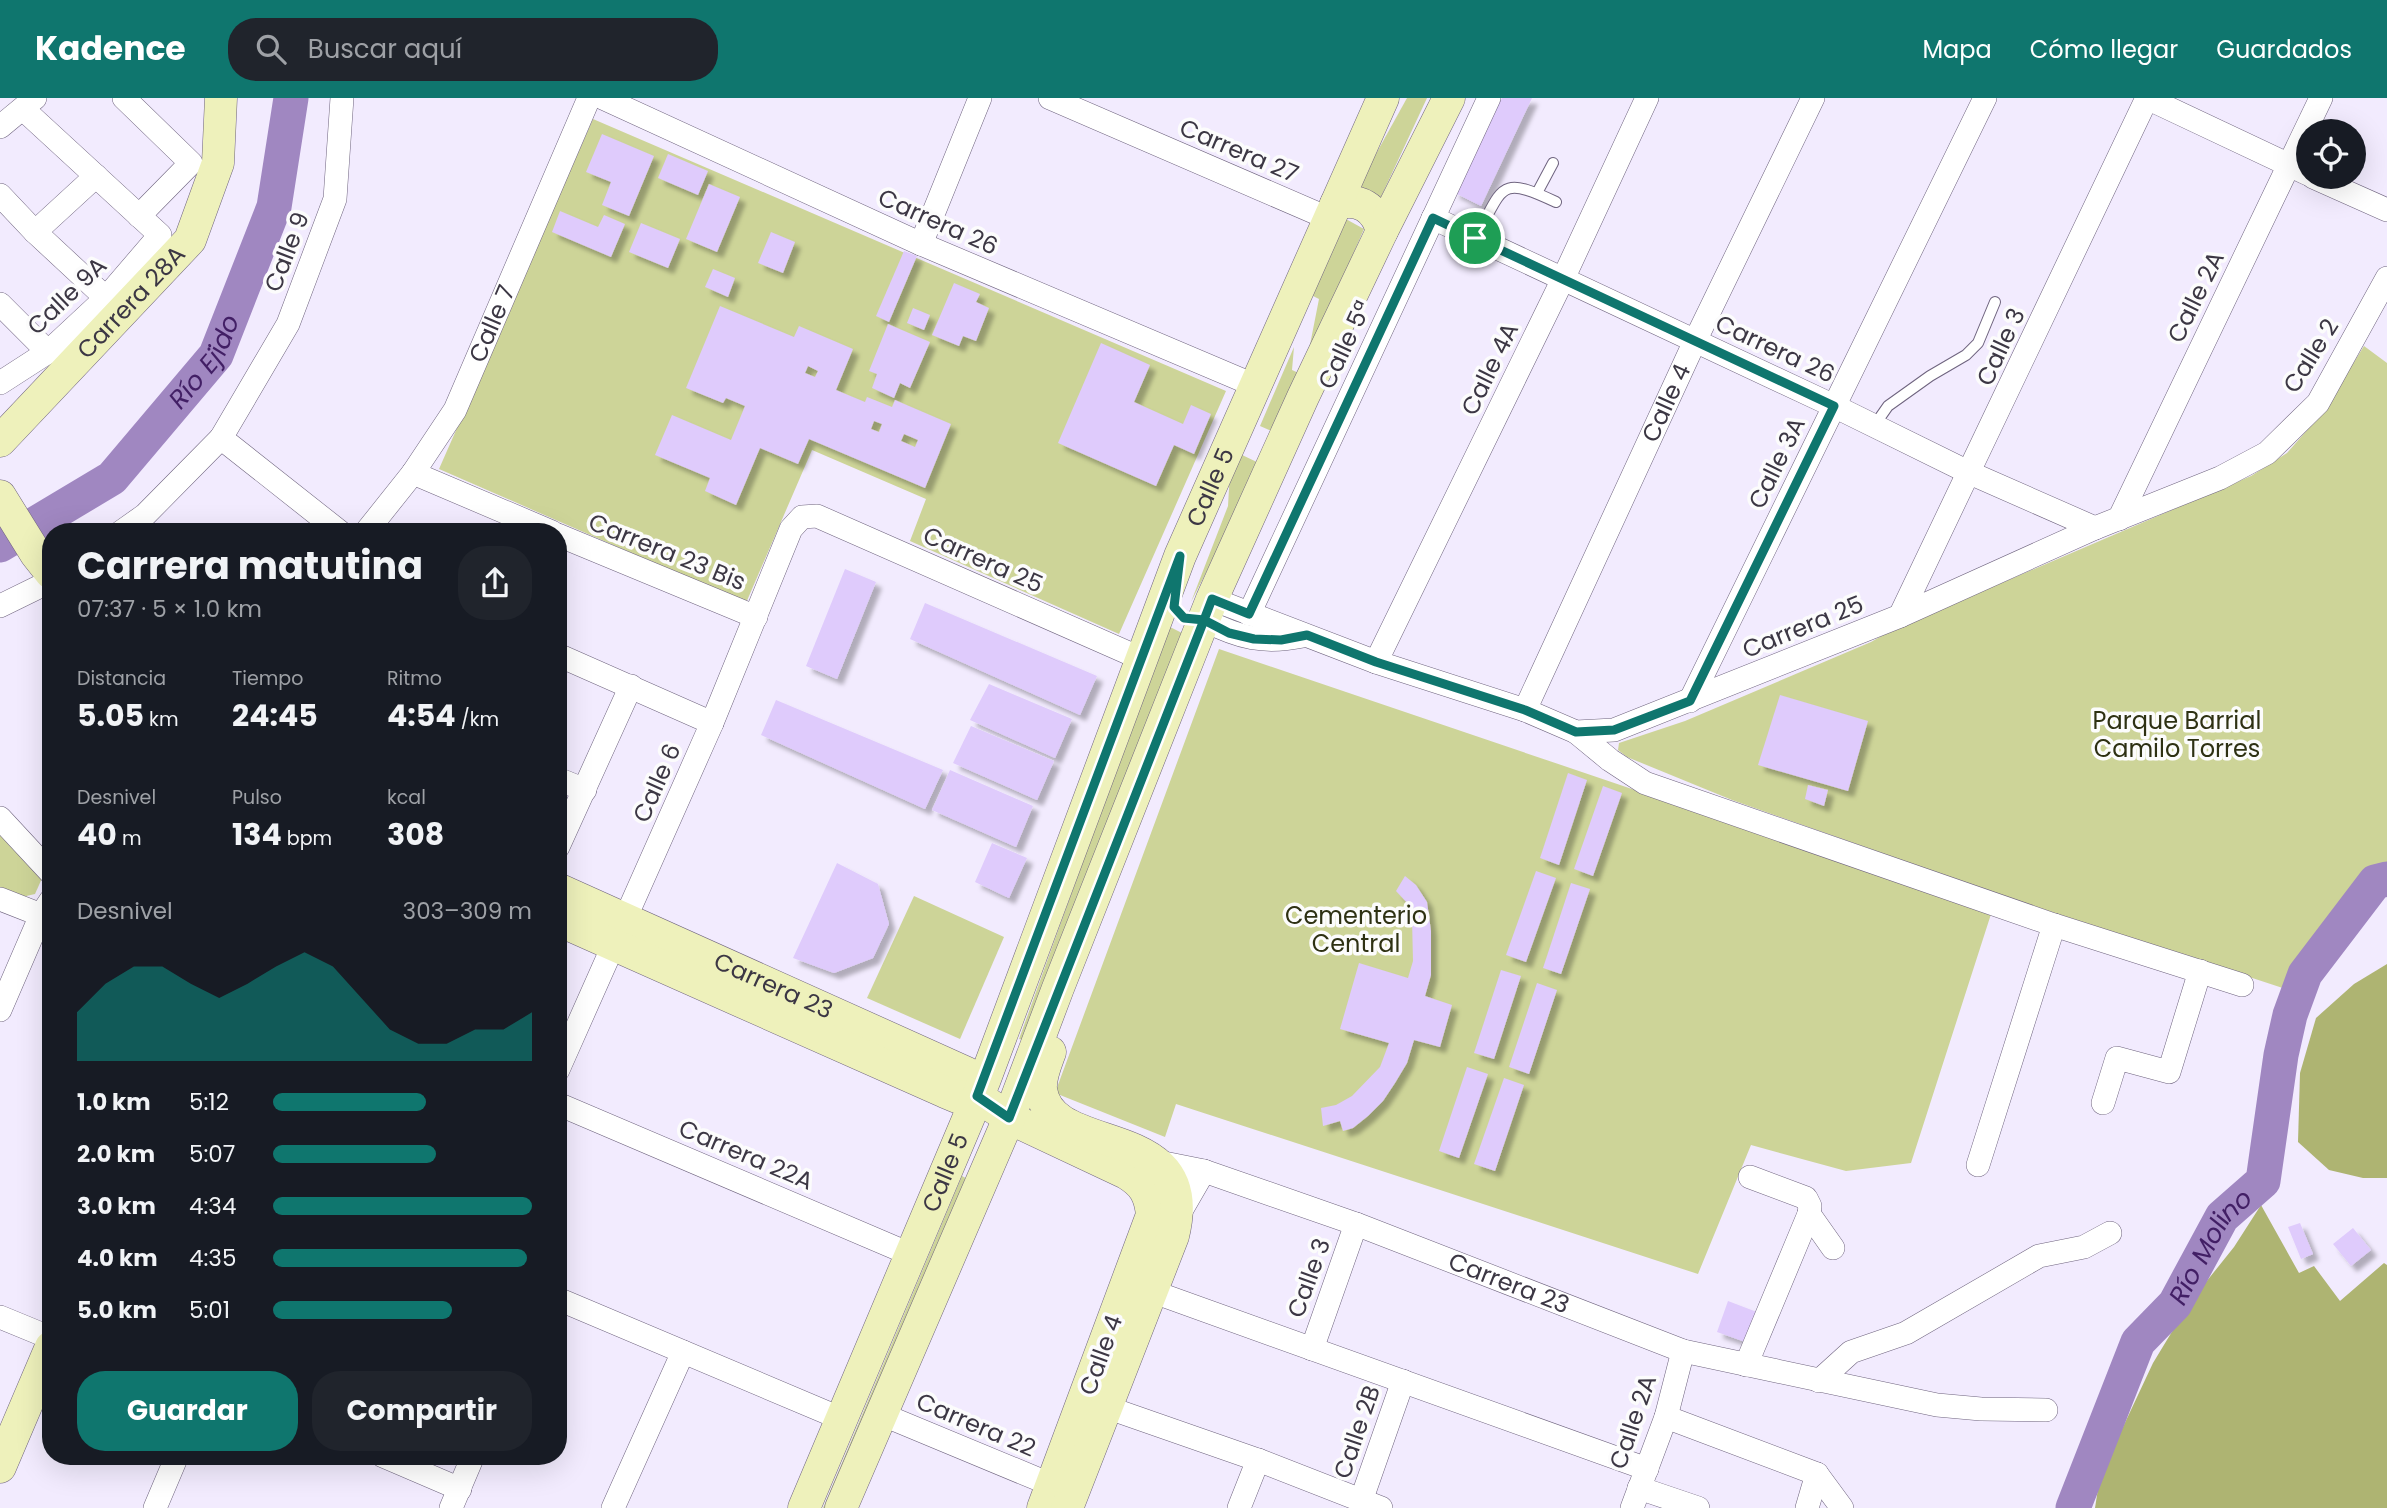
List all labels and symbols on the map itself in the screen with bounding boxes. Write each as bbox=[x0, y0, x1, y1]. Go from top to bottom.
street label: Carrera 27 bbox=[1175, 111, 1304, 190]
street label: Carrera 26 bbox=[873, 180, 1003, 263]
street label: Calle 9 bbox=[256, 207, 317, 296]
pin bbox=[1445, 208, 1505, 268]
street label: Carrera 28A bbox=[69, 238, 192, 366]
street label: Calle 2A bbox=[2159, 246, 2232, 348]
street label: Calle 9A bbox=[20, 249, 114, 342]
street label: Calle 7 bbox=[460, 280, 523, 367]
street label: Calle 5ª bbox=[1310, 295, 1379, 394]
street label: Calle 3 bbox=[1968, 303, 2033, 391]
street label: Carrera 26 bbox=[1710, 307, 1840, 391]
water label: Río Ejido bbox=[160, 309, 248, 416]
street label: Calle 2 bbox=[2275, 312, 2346, 399]
street label: Calle 4A bbox=[1453, 317, 1526, 421]
street label: Calle 4 bbox=[1634, 358, 1698, 447]
street label: Calle 3A bbox=[1740, 411, 1813, 514]
street label: Calle 5 bbox=[1178, 442, 1242, 532]
street label: Carrera 23 Bis bbox=[584, 505, 751, 598]
street label: Carrera 25 bbox=[918, 518, 1048, 601]
street label: Carrera 25 bbox=[1737, 587, 1868, 666]
park label: Parque Barrial Camilo Torres bbox=[2093, 704, 2261, 765]
street label: Calle 6 bbox=[625, 738, 689, 827]
park label: Cementerio Central bbox=[1285, 899, 1427, 960]
street label: Carrera 23 bbox=[709, 944, 838, 1026]
street label: Carrera 22A bbox=[674, 1111, 818, 1198]
street label: Calle 5 bbox=[914, 1128, 976, 1217]
water label: Río Molino bbox=[2160, 1181, 2260, 1311]
street label: Calle 3 bbox=[1279, 1234, 1338, 1322]
street label: Carrera 23 bbox=[1444, 1245, 1574, 1321]
street label: Calle 4 bbox=[1071, 1310, 1130, 1399]
street label: Calle 2A bbox=[1601, 1370, 1664, 1473]
street label: Calle 2B bbox=[1325, 1381, 1388, 1483]
street label: Carrera 22 bbox=[911, 1385, 1041, 1464]

